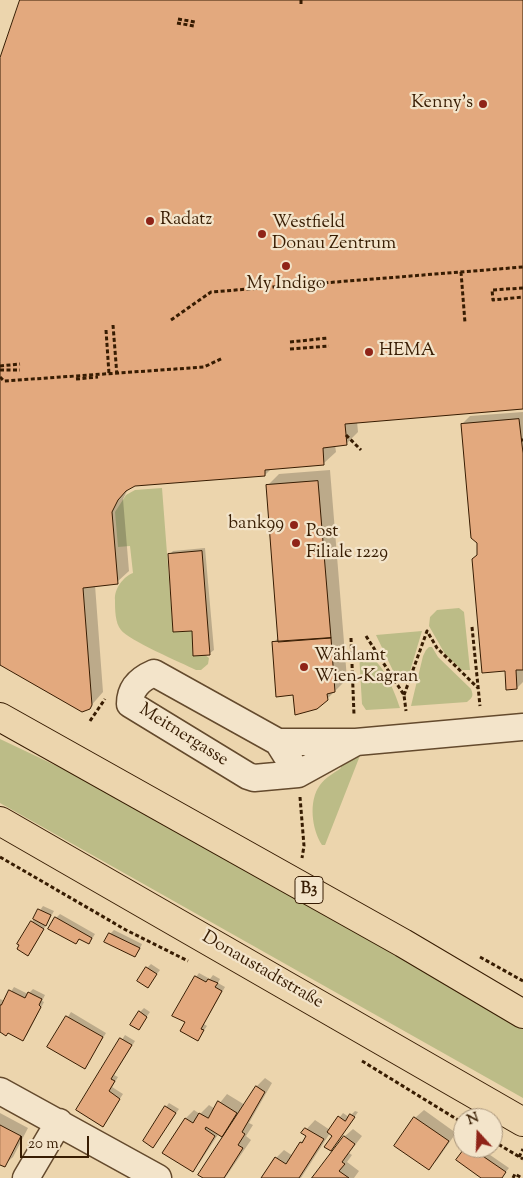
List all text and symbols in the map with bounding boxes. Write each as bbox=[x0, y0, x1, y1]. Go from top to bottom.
place label: Kenny's bbox=[411, 93, 473, 115]
marker: Kenny's bbox=[477, 98, 489, 110]
place label: Radatz bbox=[160, 210, 212, 232]
place label: Westfield Donau Zentrum bbox=[272, 213, 396, 255]
marker: Radatz bbox=[144, 215, 156, 227]
marker: Westfield Donau Zentrum bbox=[256, 228, 268, 240]
marker: My Indigo bbox=[280, 260, 292, 272]
place label: My Indigo bbox=[246, 274, 326, 296]
place label: HEMA bbox=[379, 341, 435, 363]
marker: HEMA bbox=[363, 346, 375, 358]
place label: bank99 bbox=[228, 514, 284, 536]
marker: bank99 bbox=[288, 519, 300, 531]
place label: Post Filiale 1229 bbox=[306, 522, 388, 564]
marker: Post Filiale 1229 bbox=[290, 537, 302, 549]
place label: Wählamt Wien-Kagran bbox=[314, 646, 418, 689]
marker: Wählamt Wien-Kagran bbox=[298, 661, 310, 673]
street label: Meitnergasse bbox=[134, 700, 232, 772]
road number: B3 bbox=[295, 876, 323, 904]
street label: Donaustadtstraße bbox=[197, 927, 327, 1015]
north arrow bbox=[453, 1108, 503, 1158]
text: N bbox=[465, 1109, 482, 1131]
scale bar bbox=[22, 1126, 91, 1158]
text: 20 m bbox=[28, 1134, 59, 1155]

